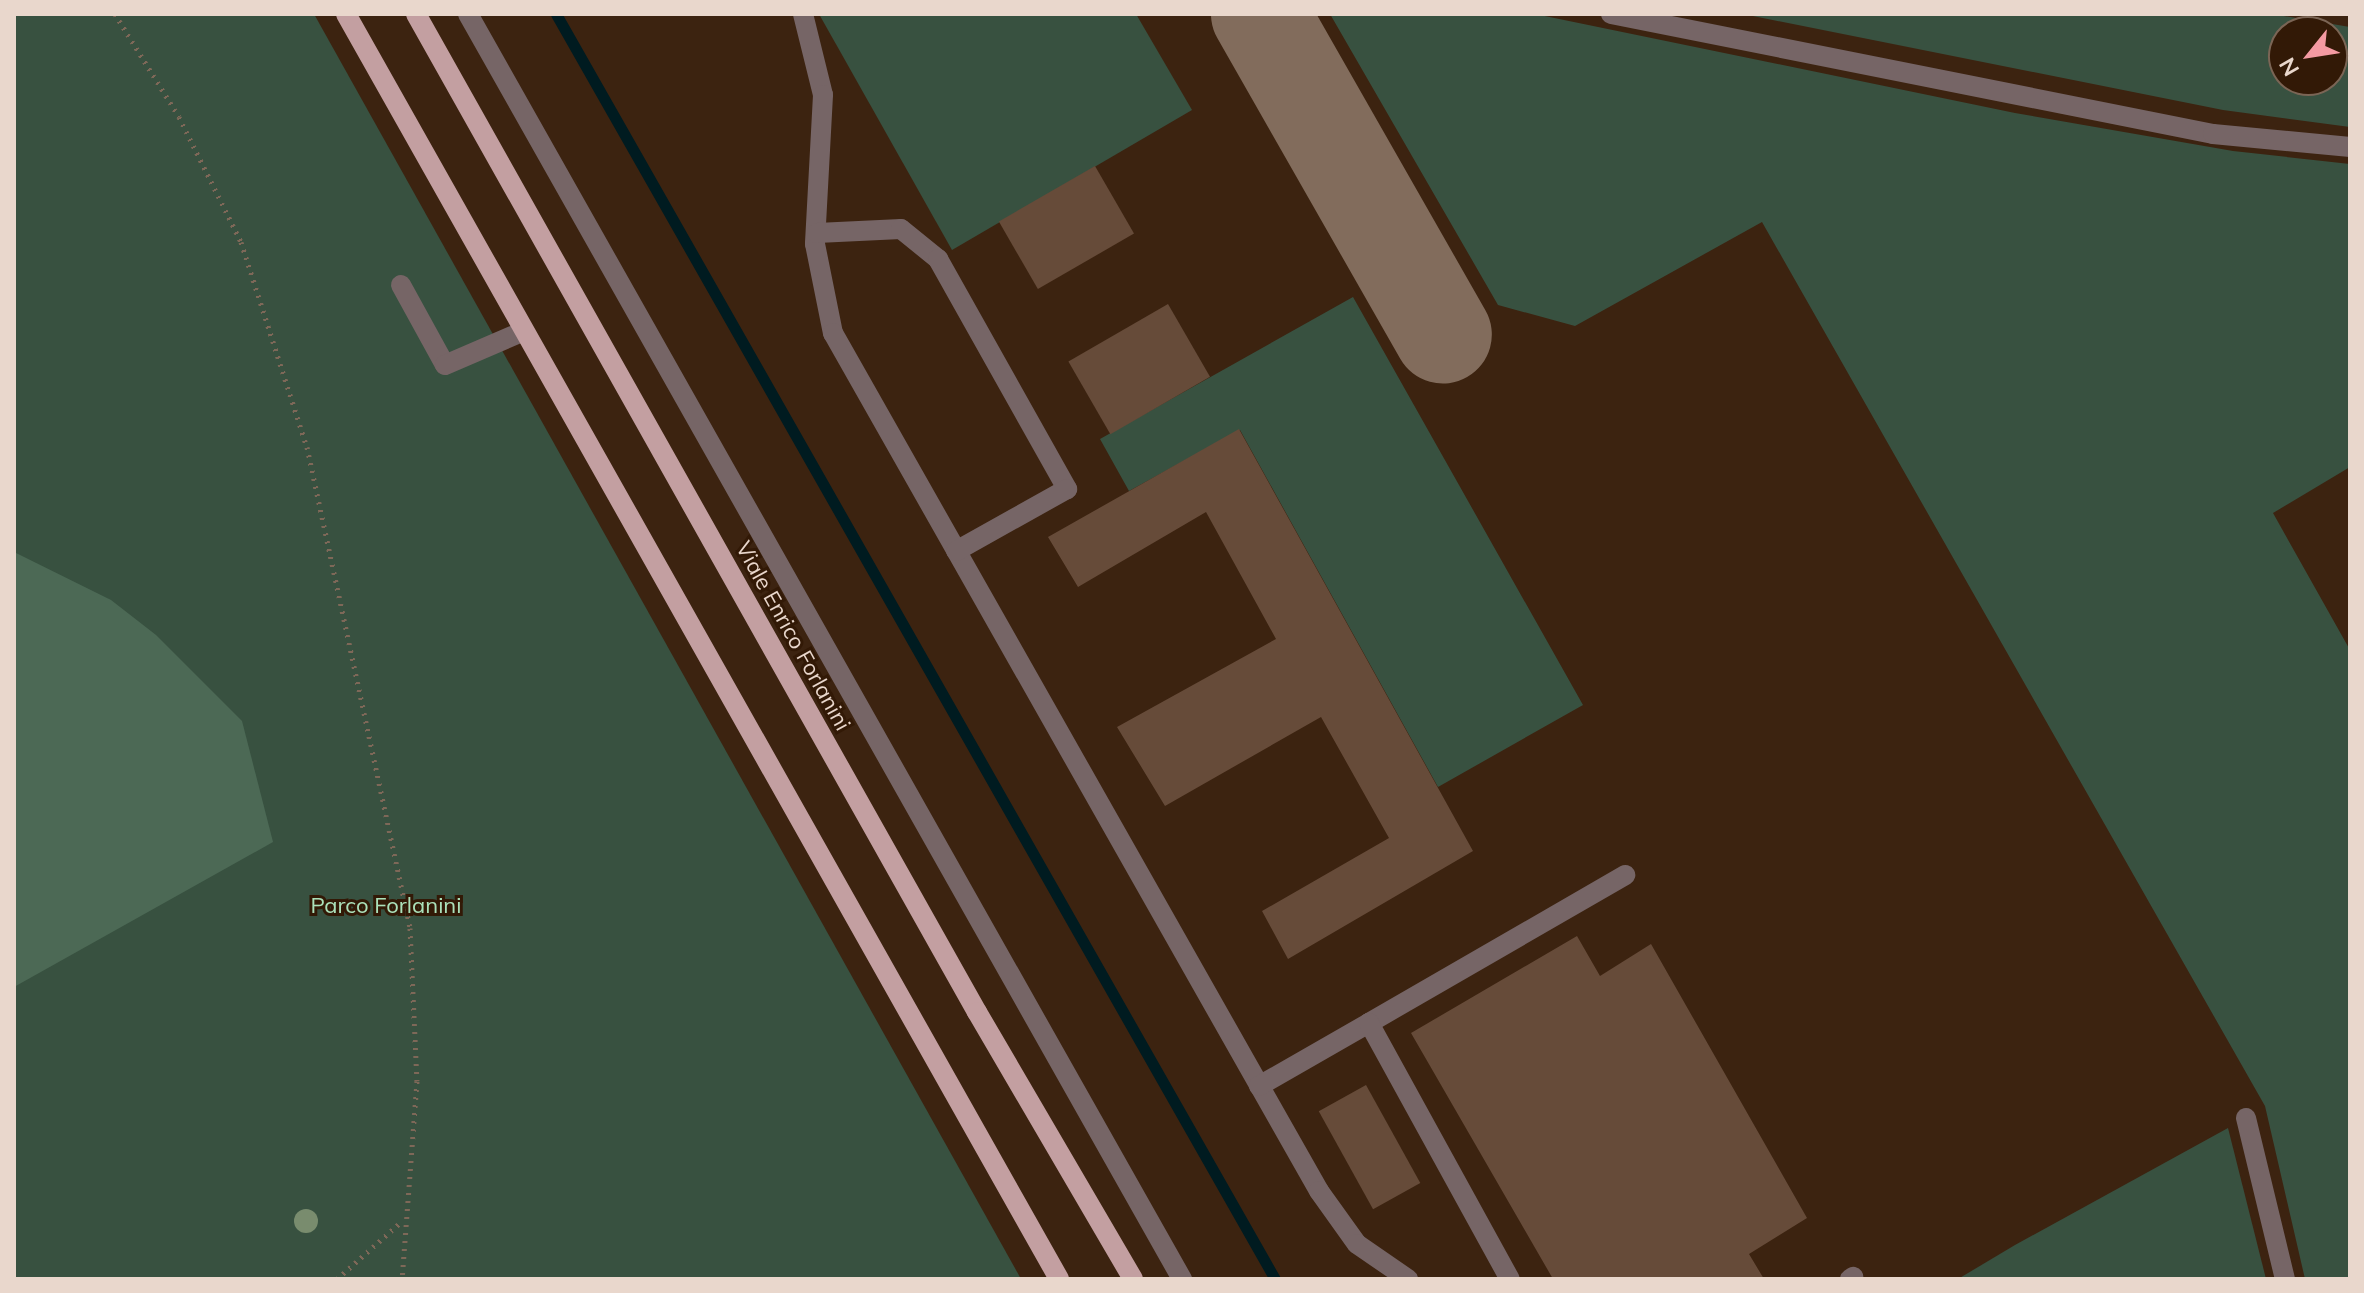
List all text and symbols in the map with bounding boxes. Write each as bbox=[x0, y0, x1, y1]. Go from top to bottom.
north arrow bbox=[2268, 16, 2348, 96]
text: N bbox=[2273, 53, 2305, 81]
street label: Viale Enrico Forlanini bbox=[730, 537, 856, 735]
park label: Parco Forlanini bbox=[311, 893, 461, 919]

